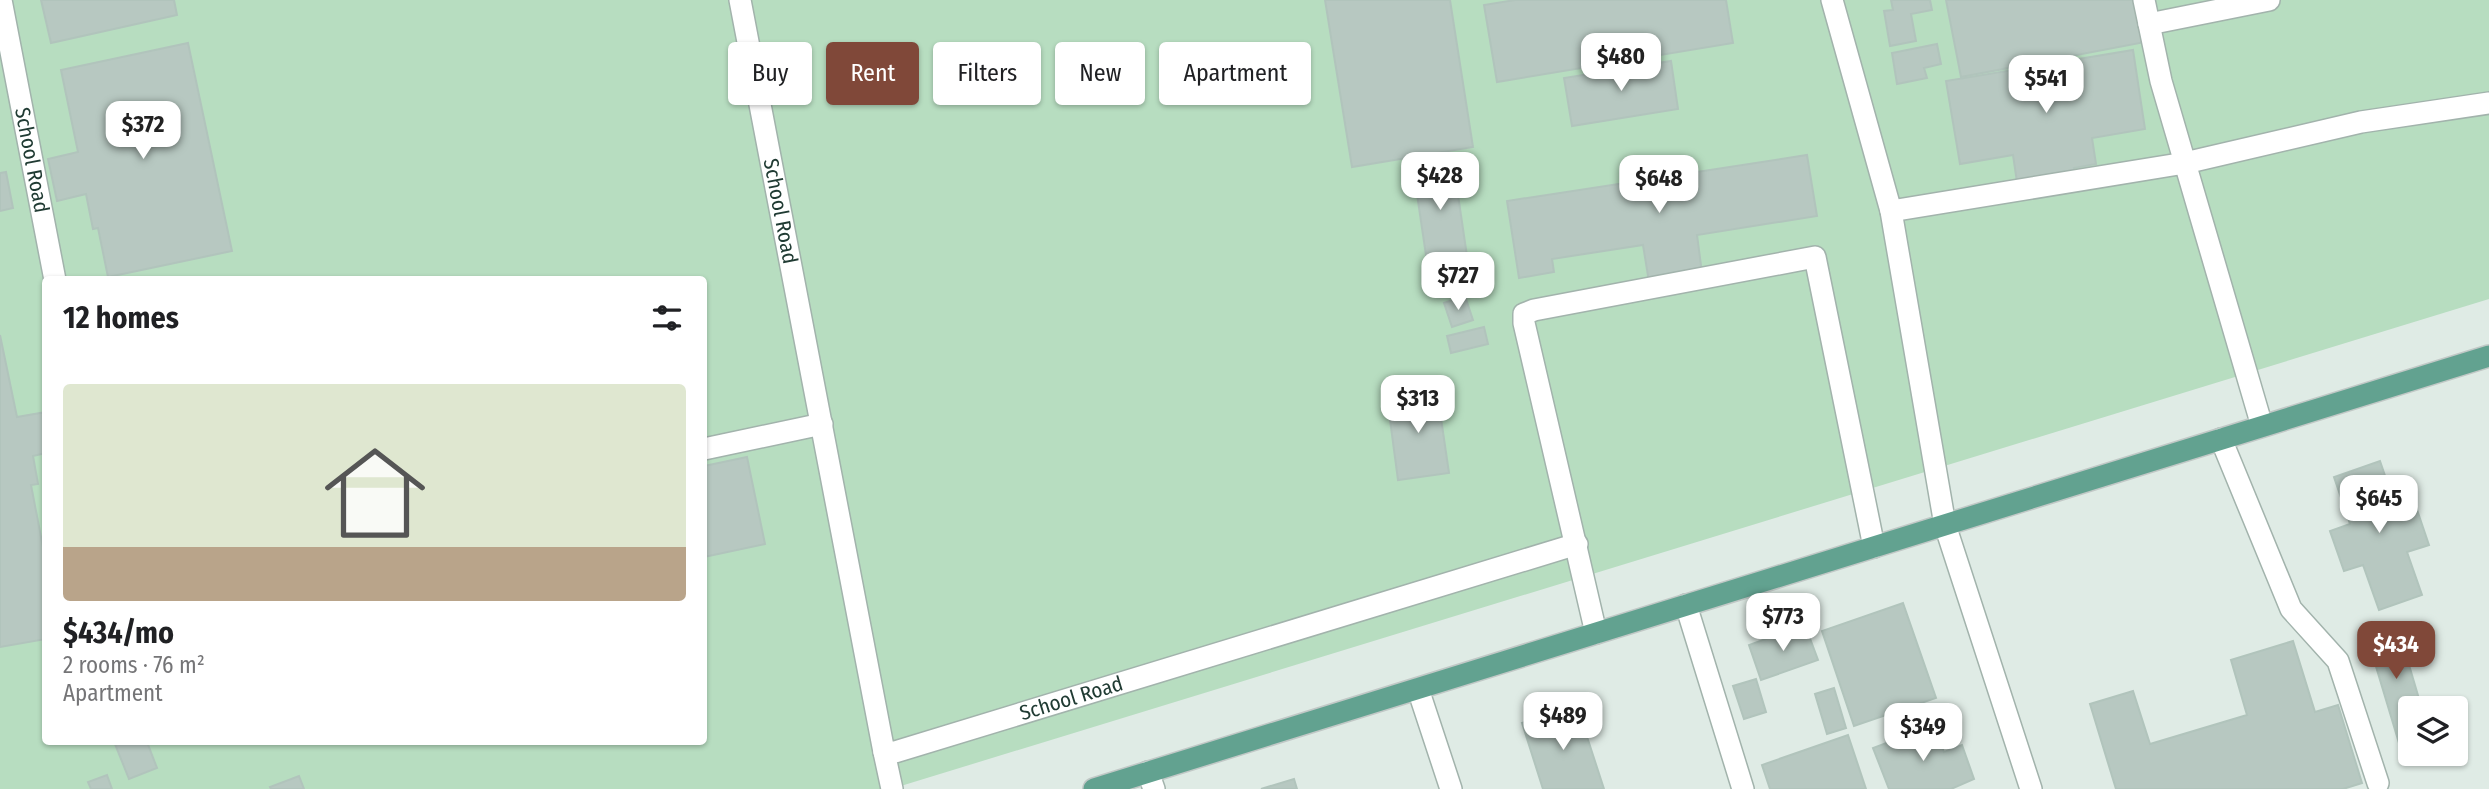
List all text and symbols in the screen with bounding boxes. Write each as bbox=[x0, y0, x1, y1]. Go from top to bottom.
pin: $480 bbox=[1580, 34, 1662, 93]
chip: Buy bbox=[728, 42, 812, 105]
chip: Rent bbox=[826, 42, 919, 105]
chip: Filters bbox=[933, 42, 1041, 105]
chip: New bbox=[1055, 42, 1145, 105]
chip: Apartment bbox=[1159, 42, 1311, 105]
text: $480 bbox=[1597, 42, 1645, 70]
pin: $541 bbox=[2005, 55, 2087, 115]
text: $541 bbox=[2025, 64, 2067, 92]
pin: $372 bbox=[102, 102, 184, 161]
street label: School Road bbox=[9, 105, 55, 215]
text: $372 bbox=[122, 110, 164, 138]
pin: $428 bbox=[1399, 152, 1481, 212]
street label: School Road bbox=[758, 156, 803, 266]
pin: $648 bbox=[1618, 156, 1700, 215]
text: $428 bbox=[1417, 161, 1463, 189]
text: $648 bbox=[1635, 164, 1683, 192]
pin: $727 bbox=[1417, 252, 1499, 312]
text: $727 bbox=[1437, 261, 1479, 289]
icon: filters bbox=[648, 299, 686, 337]
text: 12 homes bbox=[63, 300, 179, 336]
pin: $313 bbox=[1377, 376, 1459, 435]
text: $313 bbox=[1397, 384, 1439, 412]
icon: home bbox=[312, 430, 438, 556]
pin: $645 bbox=[2338, 476, 2420, 535]
text: $645 bbox=[2356, 484, 2402, 512]
pin: $773 bbox=[1742, 594, 1824, 653]
text: $773 bbox=[1762, 602, 1804, 630]
text: $434/mo bbox=[63, 615, 174, 651]
pin: $434 bbox=[2355, 622, 2437, 681]
text: $434 bbox=[2373, 630, 2419, 658]
text: 2 rooms · 76 m² bbox=[63, 651, 205, 679]
street label: School Road bbox=[1017, 670, 1126, 726]
text: Apartment bbox=[63, 679, 163, 707]
pin: $489 bbox=[1522, 692, 1604, 752]
map controls bbox=[2398, 696, 2468, 766]
button: layers bbox=[2398, 696, 2468, 766]
text: $489 bbox=[1539, 701, 1587, 729]
pin: $349 bbox=[1882, 704, 1964, 763]
text: $349 bbox=[1900, 712, 1946, 740]

